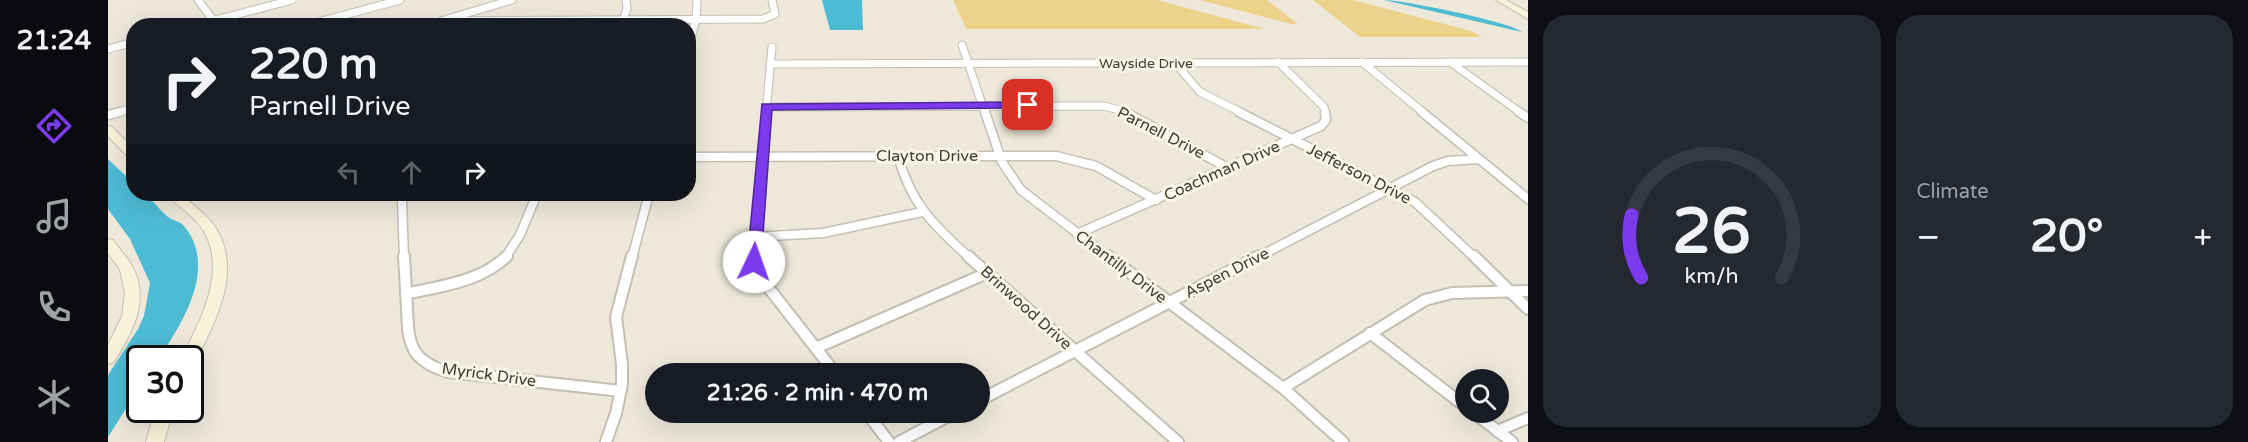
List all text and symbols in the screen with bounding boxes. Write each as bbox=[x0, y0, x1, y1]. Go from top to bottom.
text: 21:24 bbox=[17, 24, 91, 57]
text: 220 m bbox=[249, 39, 378, 90]
icon: right bbox=[150, 42, 228, 120]
street label: Wayside Drive bbox=[1099, 55, 1193, 72]
pin bbox=[1002, 79, 1053, 130]
icon: arrive bbox=[1011, 88, 1044, 121]
text: Parnell Drive bbox=[249, 90, 411, 123]
street label: Parnell Drive bbox=[1114, 102, 1208, 164]
icon: directions bbox=[33, 105, 75, 147]
street label: Coachman Drive bbox=[1161, 136, 1283, 206]
street label: Jefferson Drive bbox=[1304, 139, 1414, 209]
street label: Clayton Drive bbox=[876, 146, 978, 166]
icon: left bbox=[332, 156, 365, 189]
icon: ahead bbox=[395, 156, 428, 189]
icon: right bbox=[458, 156, 491, 189]
text: Climate bbox=[1917, 180, 1989, 204]
icon: music bbox=[33, 195, 75, 237]
text: 26 bbox=[1673, 195, 1751, 270]
text: 20° bbox=[2030, 210, 2103, 264]
text: − bbox=[1917, 218, 1940, 257]
text: + bbox=[2193, 218, 2212, 257]
street label: Chantilly Drive bbox=[1071, 226, 1171, 308]
position arrow bbox=[722, 230, 786, 294]
street label: Aspen Drive bbox=[1181, 243, 1273, 303]
street label: Brinwood Drive bbox=[976, 262, 1076, 354]
text: km/h bbox=[1685, 263, 1739, 289]
icon: phone bbox=[33, 286, 75, 328]
speed limit sign: 30 bbox=[126, 345, 204, 423]
street label: Myrick Drive bbox=[441, 358, 537, 392]
map controls bbox=[1455, 369, 1509, 423]
button: search bbox=[1455, 369, 1509, 423]
icon: climate bbox=[33, 376, 75, 418]
text: 21:26 · 2 min · 470 m bbox=[707, 380, 928, 406]

